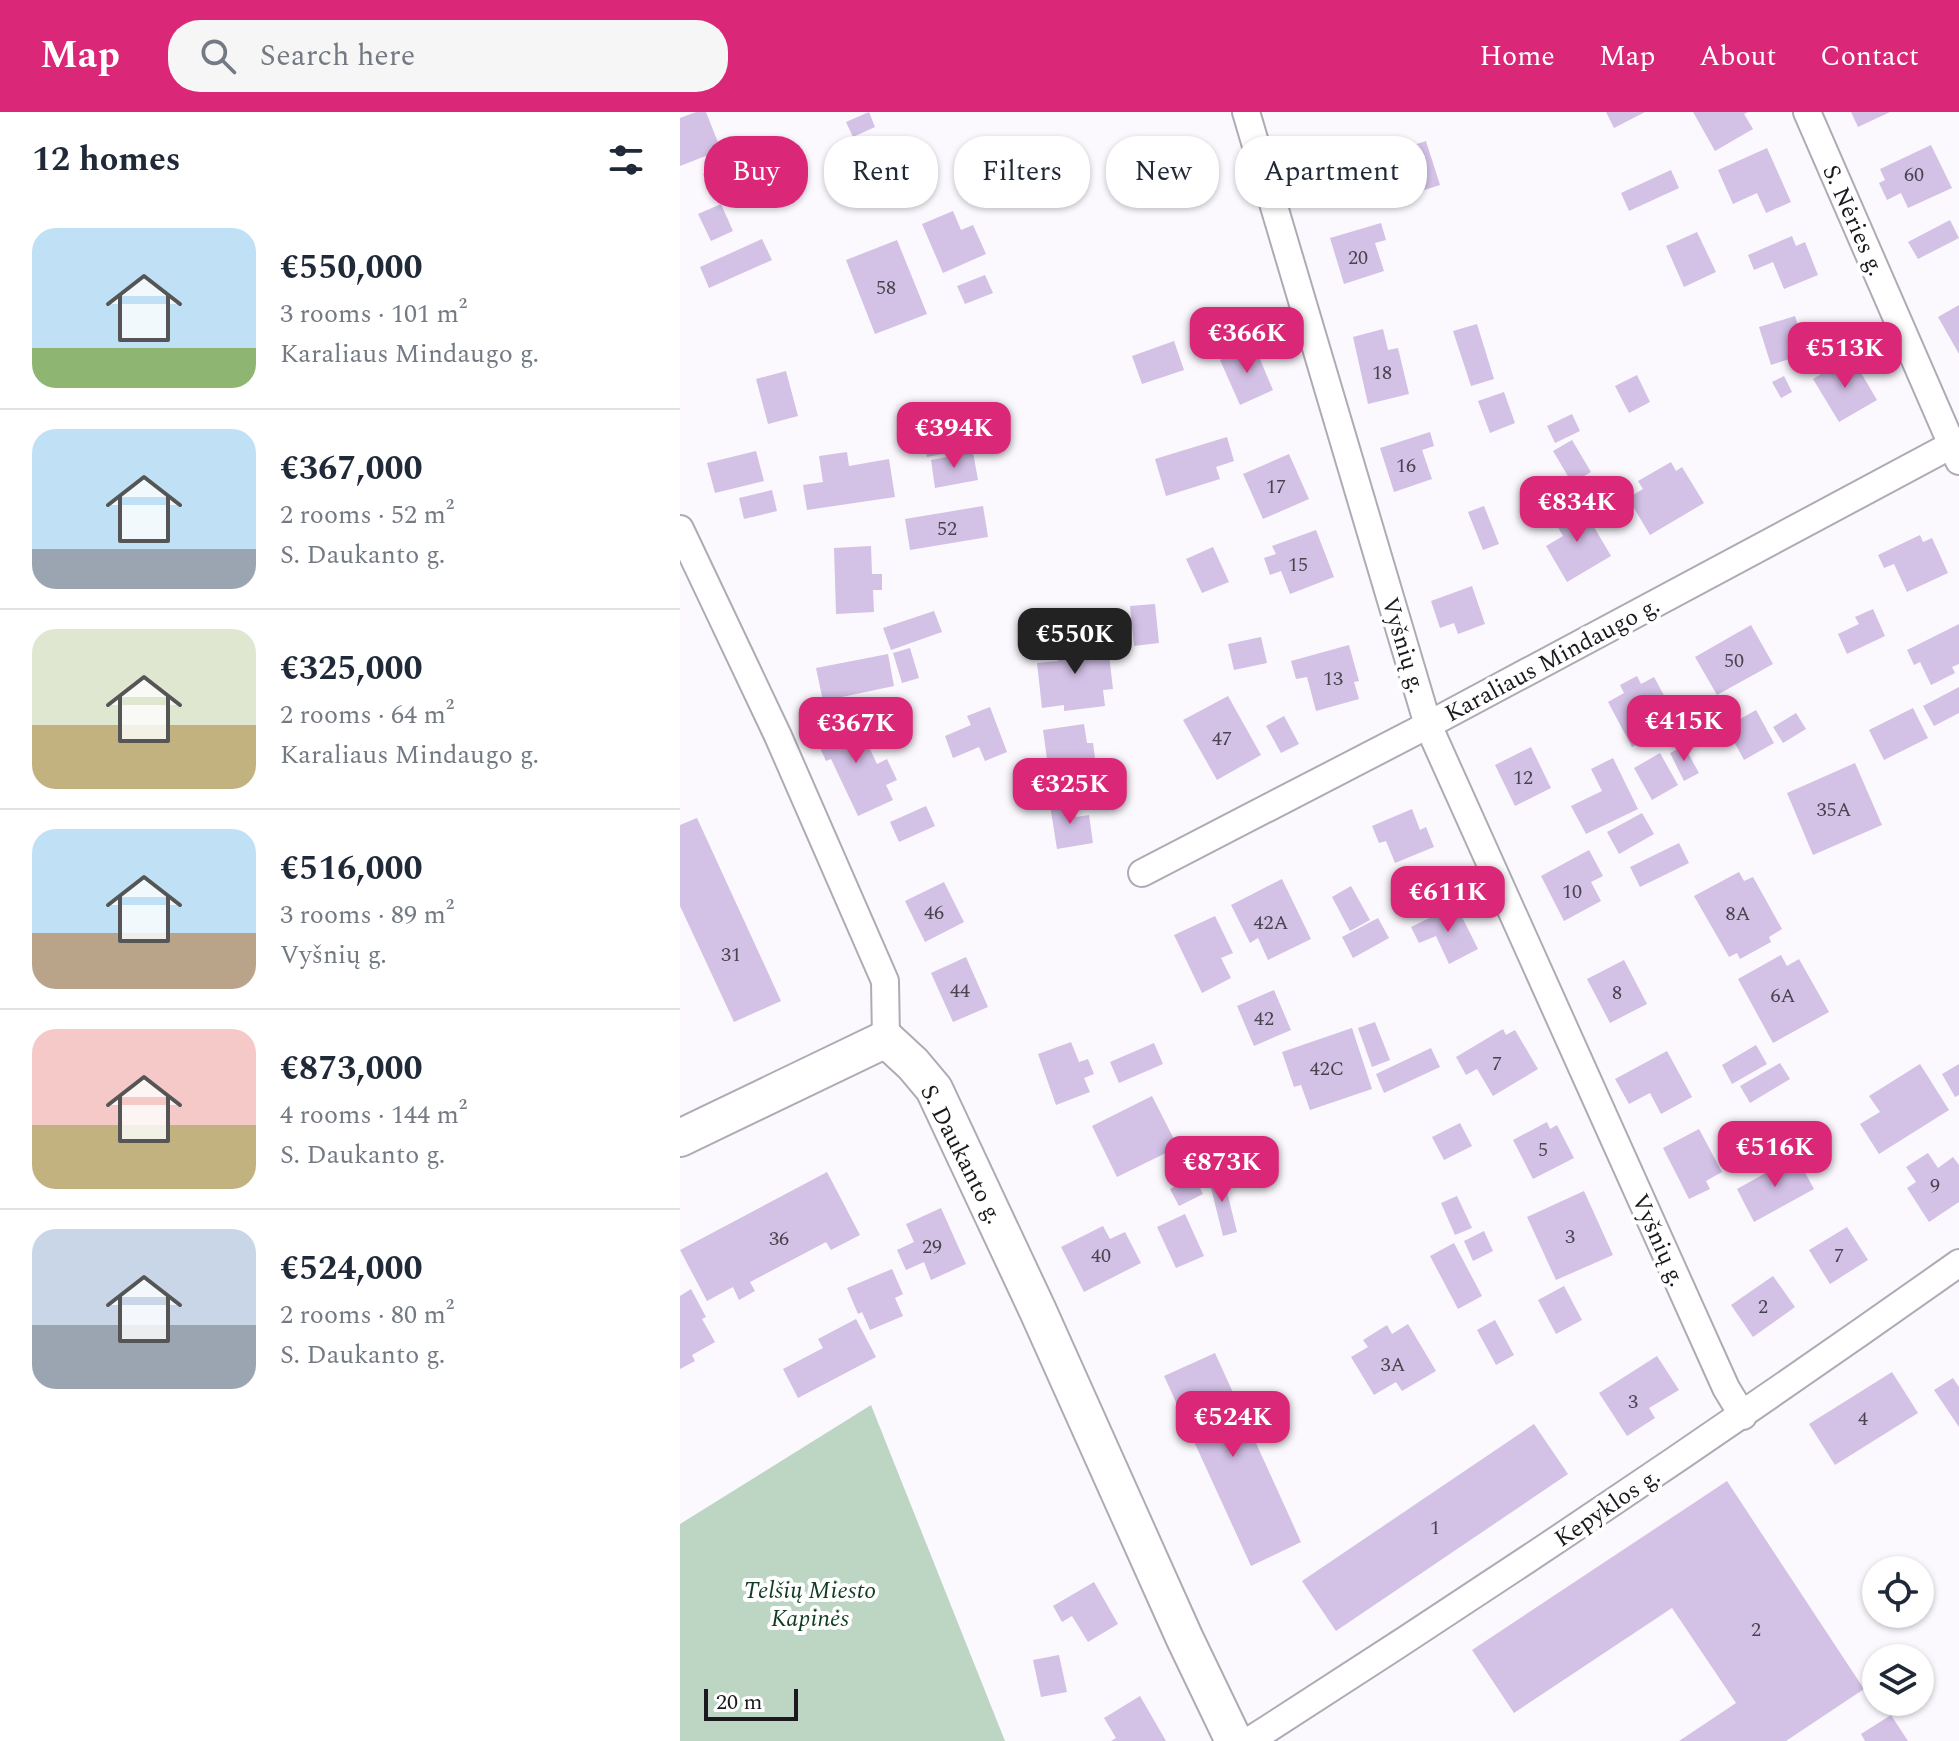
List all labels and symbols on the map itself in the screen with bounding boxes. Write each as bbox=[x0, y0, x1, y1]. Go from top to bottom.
street label: S. Nėries g. bbox=[1813, 159, 1894, 282]
house number: 60 bbox=[1904, 160, 1924, 190]
house number: 20 bbox=[1348, 243, 1368, 273]
house number: 58 bbox=[876, 273, 896, 303]
pin: €366K bbox=[1191, 307, 1303, 375]
pin: €513K bbox=[1789, 322, 1901, 390]
house number: 18 bbox=[1372, 358, 1392, 388]
pin: €394K bbox=[898, 402, 1010, 470]
house number: 16 bbox=[1396, 451, 1416, 481]
house number: 17 bbox=[1266, 472, 1286, 502]
pin: €834K bbox=[1521, 476, 1633, 544]
house number: 52 bbox=[937, 514, 957, 544]
house number: 15 bbox=[1288, 550, 1308, 580]
street label: Karaliaus Mindaugo g. bbox=[1438, 588, 1666, 732]
street label: Vyšnių g. bbox=[1371, 593, 1435, 698]
pin: €550K bbox=[1019, 608, 1131, 676]
house number: 50 bbox=[1724, 646, 1744, 676]
house number: 13 bbox=[1323, 664, 1343, 694]
pin: €415K bbox=[1628, 695, 1740, 763]
pin: €367K bbox=[800, 697, 912, 765]
house number: 47 bbox=[1212, 724, 1232, 754]
pin: €325K bbox=[1014, 758, 1126, 826]
house number: 12 bbox=[1513, 763, 1533, 793]
house number: 35A bbox=[1817, 795, 1852, 825]
pin: €611K bbox=[1392, 866, 1504, 934]
house number: 10 bbox=[1562, 877, 1582, 907]
house number: 46 bbox=[924, 898, 944, 928]
house number: 8A bbox=[1726, 899, 1751, 929]
house number: 42A bbox=[1254, 908, 1289, 938]
house number: 31 bbox=[721, 940, 741, 970]
house number: 44 bbox=[950, 976, 970, 1006]
house number: 8 bbox=[1612, 978, 1622, 1008]
house number: 6A bbox=[1771, 981, 1796, 1011]
house number: 42 bbox=[1254, 1004, 1274, 1034]
house number: 7 bbox=[1492, 1049, 1502, 1079]
house number: 42C bbox=[1310, 1054, 1344, 1084]
street label: S. Daukanto g. bbox=[910, 1078, 1012, 1231]
pin: €516K bbox=[1719, 1121, 1831, 1189]
house number: 5 bbox=[1538, 1135, 1548, 1165]
pin: €873K bbox=[1166, 1136, 1278, 1204]
house number: 9 bbox=[1930, 1171, 1940, 1201]
street label: Vyšnių g. bbox=[1622, 1188, 1695, 1293]
house number: 3 bbox=[1565, 1222, 1575, 1252]
house number: 36 bbox=[769, 1224, 789, 1254]
house number: 29 bbox=[922, 1232, 942, 1262]
house number: 40 bbox=[1091, 1241, 1111, 1271]
house number: 7 bbox=[1834, 1241, 1844, 1271]
house number: 2 bbox=[1758, 1292, 1768, 1322]
house number: 3A bbox=[1381, 1350, 1406, 1380]
house number: 3 bbox=[1628, 1387, 1638, 1417]
pin: €524K bbox=[1177, 1391, 1289, 1459]
house number: 4 bbox=[1858, 1404, 1868, 1434]
street label: Kepyklos g. bbox=[1547, 1459, 1668, 1557]
house number: 1 bbox=[1430, 1513, 1440, 1543]
park label: Telšių Miesto Kapinės bbox=[744, 1573, 876, 1637]
house number: 2 bbox=[1751, 1615, 1761, 1645]
scale bar bbox=[704, 1685, 798, 1721]

